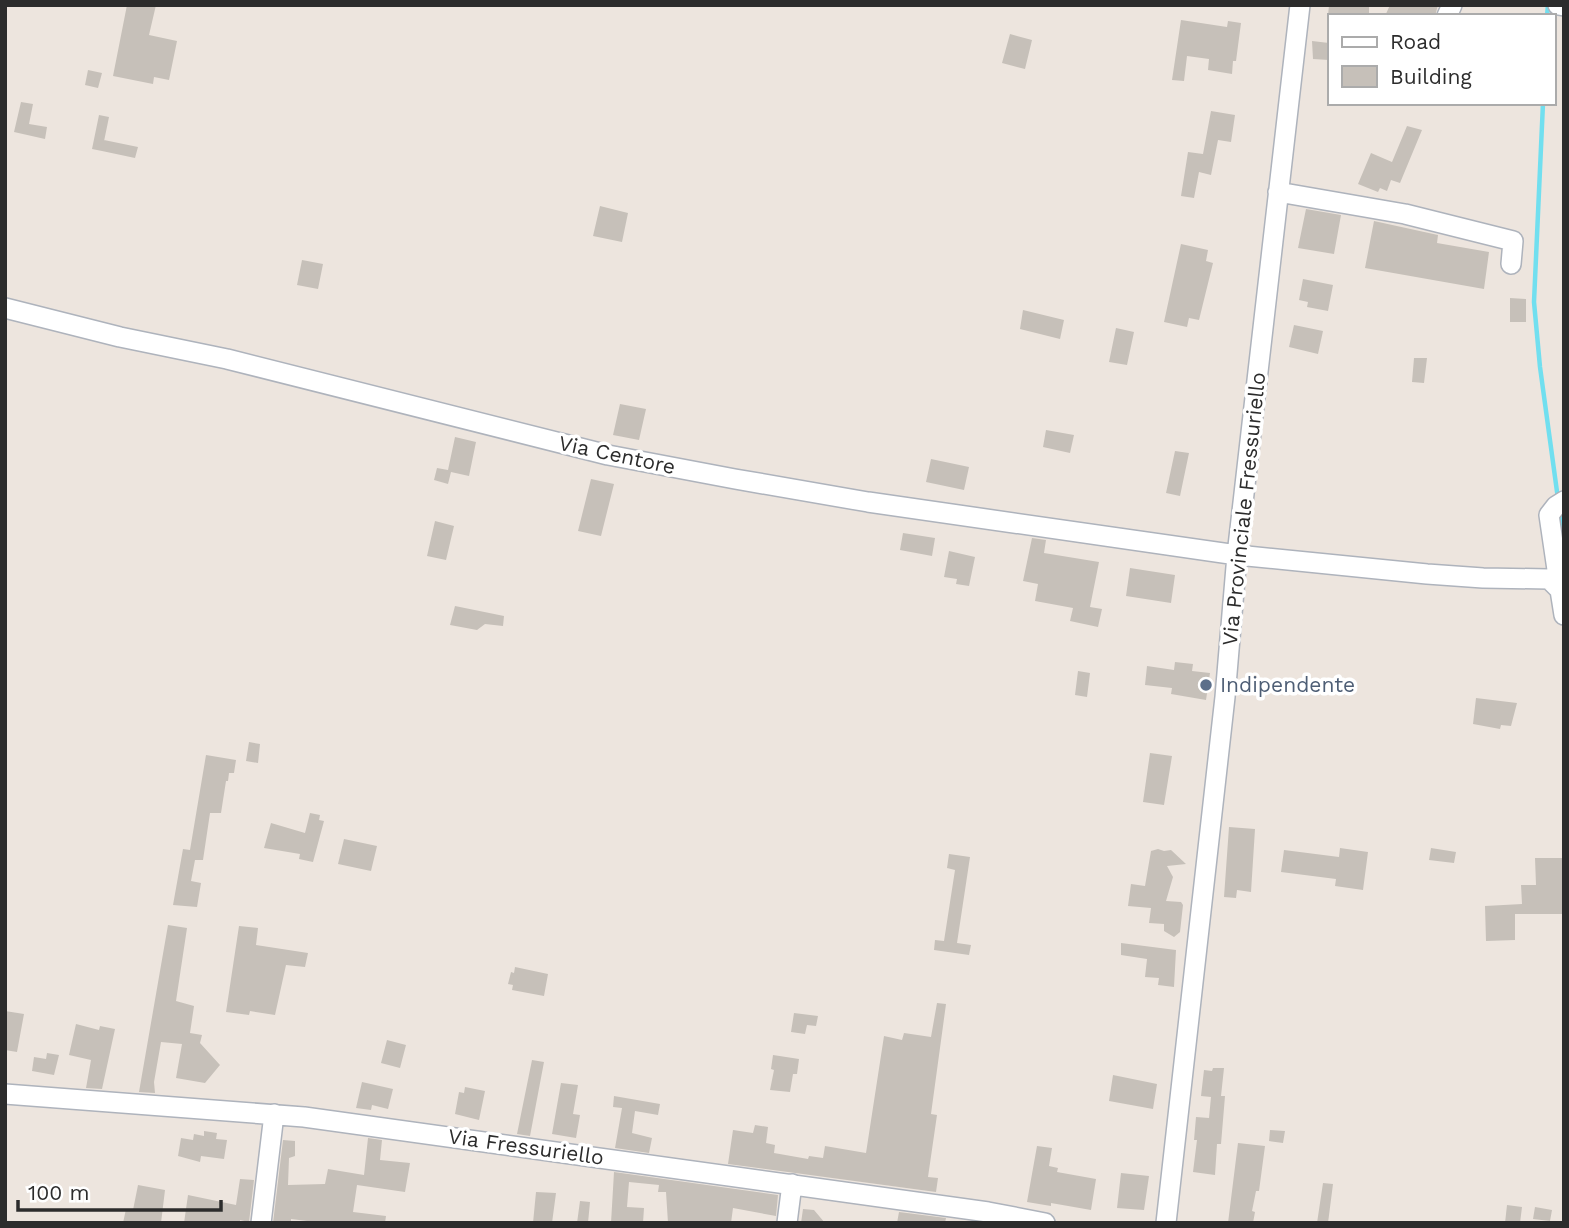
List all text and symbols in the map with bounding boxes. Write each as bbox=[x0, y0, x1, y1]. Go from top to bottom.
legend bbox=[1328, 14, 1555, 105]
text: Road bbox=[1390, 29, 1441, 54]
text: Building bbox=[1390, 64, 1472, 89]
street label: Via Provinciale Fressuriello bbox=[1217, 371, 1270, 647]
street label: Via Centore bbox=[556, 430, 678, 479]
place label: Indipendente bbox=[1220, 672, 1355, 697]
marker: Indipendente bbox=[1198, 677, 1214, 693]
street label: Via Fressuriello bbox=[447, 1123, 605, 1170]
scale bar bbox=[18, 1168, 220, 1212]
text: 100 m bbox=[28, 1180, 90, 1205]

